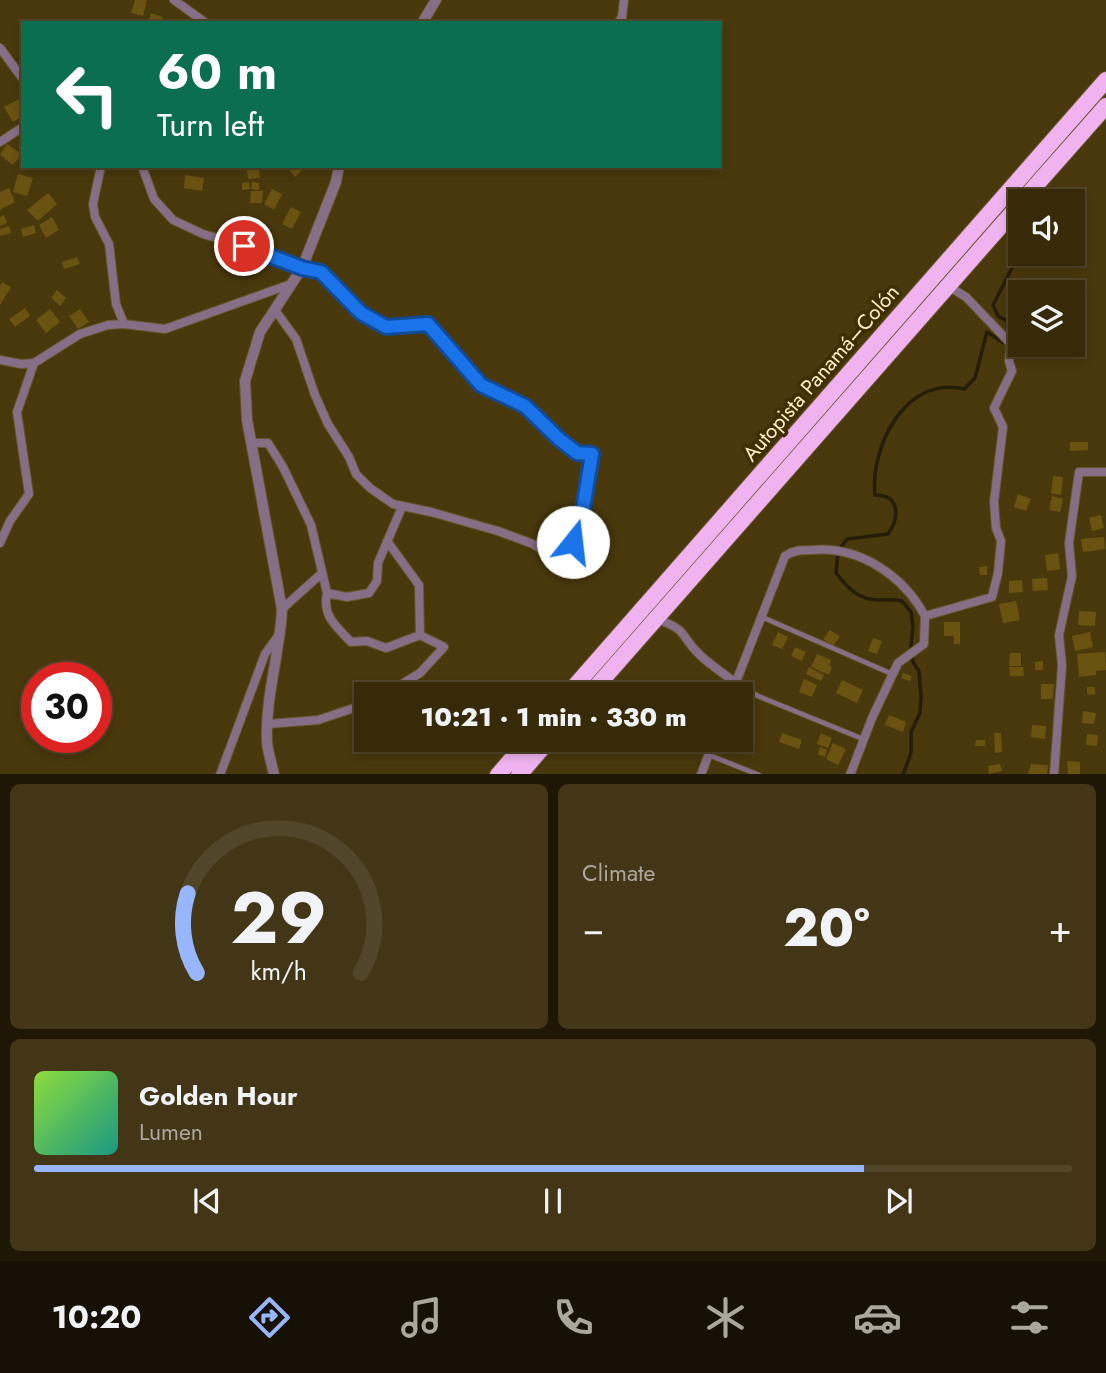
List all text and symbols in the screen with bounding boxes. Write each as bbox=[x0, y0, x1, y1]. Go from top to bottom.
text: 60 m bbox=[157, 37, 277, 107]
icon: left bbox=[42, 49, 133, 140]
text: Turn left bbox=[157, 102, 264, 148]
map controls bbox=[1008, 189, 1085, 357]
button: sound bbox=[1008, 189, 1085, 266]
pin bbox=[214, 216, 274, 276]
icon: arrive bbox=[225, 227, 263, 265]
street label: Autopista Panamá–Colón bbox=[736, 278, 906, 468]
button: layers bbox=[1008, 280, 1085, 357]
position arrow bbox=[536, 505, 610, 579]
speed limit sign: 30 bbox=[21, 662, 112, 753]
text: 10:21 · 1 min · 330 m bbox=[420, 698, 687, 736]
text: Climate bbox=[582, 856, 655, 890]
text: 29 bbox=[231, 865, 327, 970]
text: 20° bbox=[783, 890, 870, 966]
text: − bbox=[582, 901, 604, 956]
text: + bbox=[1049, 901, 1072, 956]
text: km/h bbox=[251, 952, 307, 988]
text: Golden Hour bbox=[139, 1077, 298, 1115]
text: Lumen bbox=[139, 1115, 203, 1149]
icon: previous bbox=[188, 1182, 226, 1220]
icon: pause bbox=[534, 1182, 572, 1220]
icon: next bbox=[880, 1182, 918, 1220]
icon: directions bbox=[245, 1293, 294, 1342]
icon: music bbox=[397, 1293, 446, 1342]
icon: phone bbox=[549, 1293, 598, 1342]
icon: climate bbox=[701, 1293, 750, 1342]
icon: car bbox=[853, 1293, 902, 1342]
icon: filters bbox=[1005, 1293, 1054, 1342]
text: 10:20 bbox=[52, 1294, 142, 1340]

